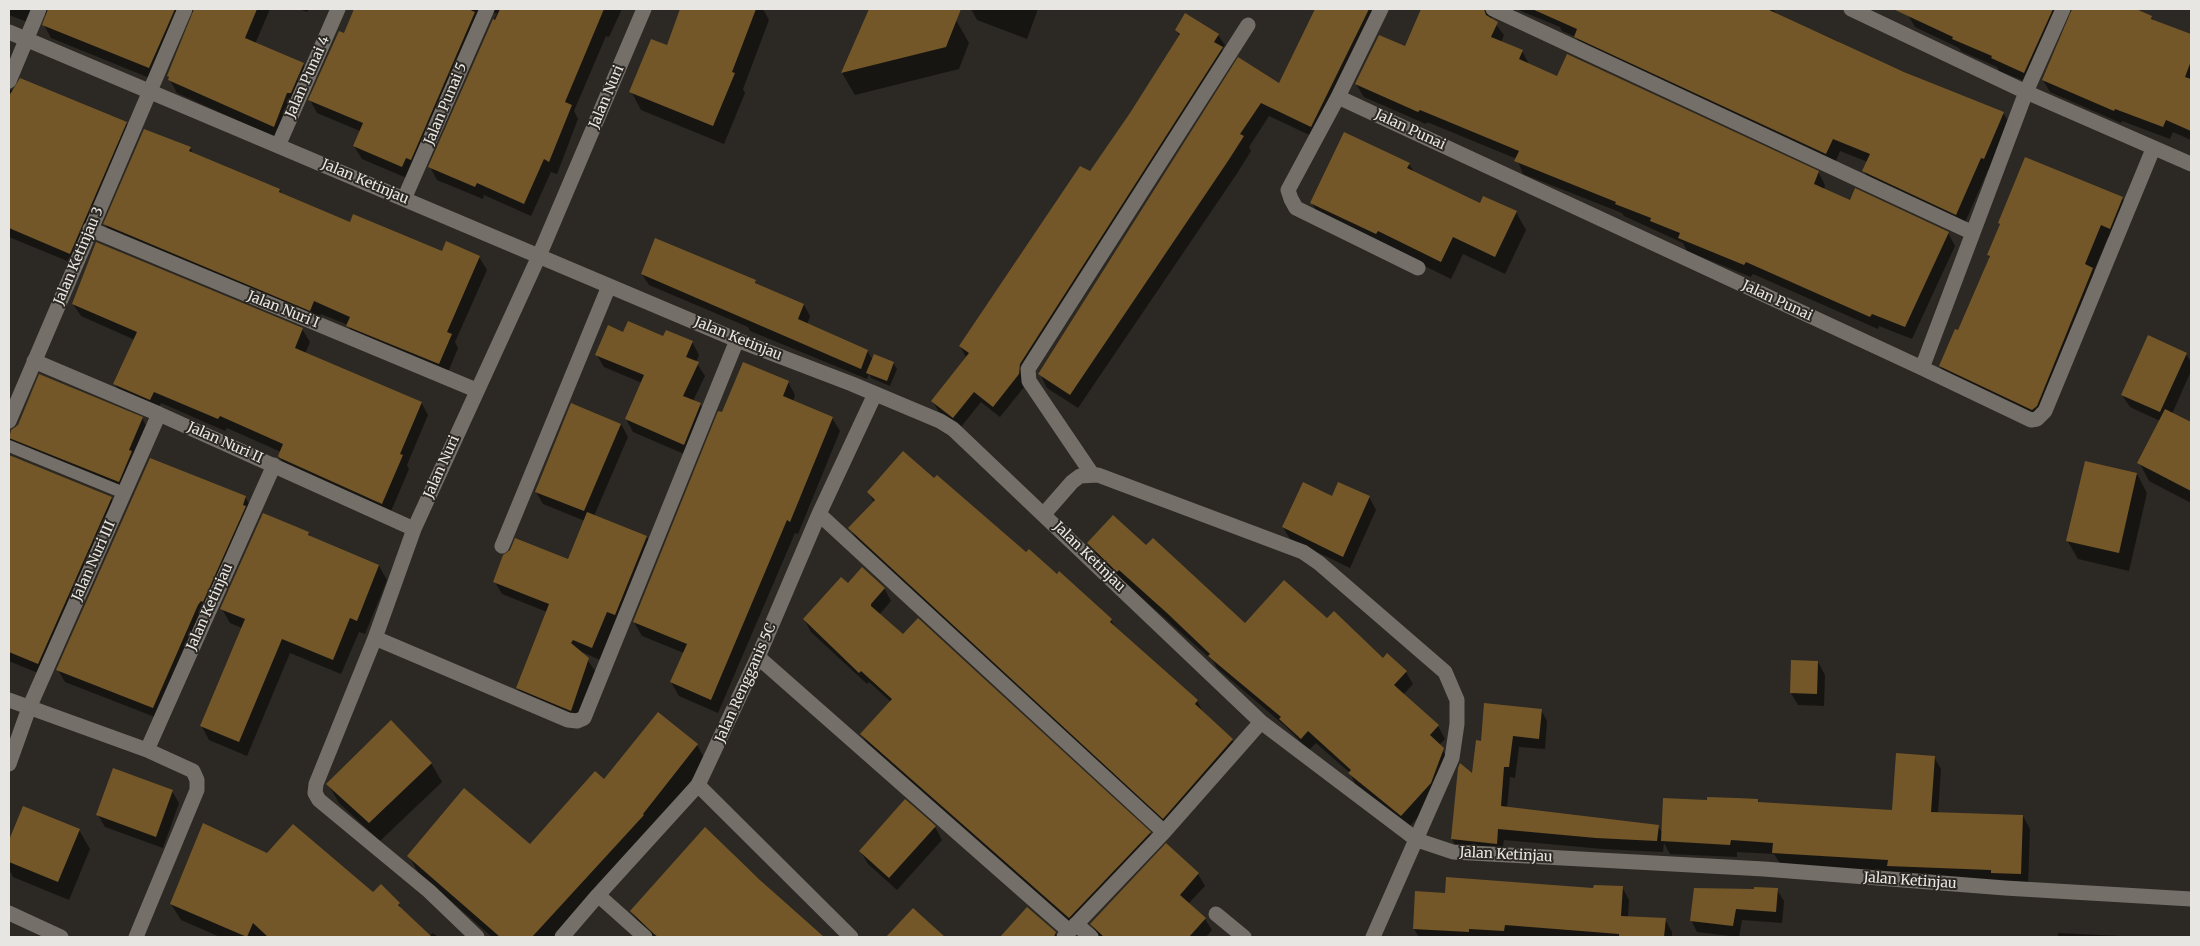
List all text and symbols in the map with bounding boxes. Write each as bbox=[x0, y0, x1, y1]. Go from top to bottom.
street label: Jalan Punai 4 bbox=[282, 33, 334, 121]
street label: Jalan Punai 5 bbox=[421, 60, 471, 148]
street label: Jalan Nuri bbox=[586, 63, 628, 131]
street label: Jalan Punai bbox=[1372, 106, 1448, 154]
street label: Jalan Ketinjau bbox=[319, 156, 411, 208]
street label: Jalan Ketinjau 3 bbox=[51, 205, 107, 307]
street label: Jalan Punai bbox=[1739, 277, 1815, 325]
street label: Jalan Nuri I bbox=[245, 288, 321, 332]
street label: Jalan Ketinjau bbox=[692, 314, 784, 364]
street label: Jalan Nuri II bbox=[185, 419, 265, 467]
street label: Jalan Nuri bbox=[421, 433, 463, 501]
street label: Jalan Nuri III bbox=[69, 518, 119, 604]
street label: Jalan Ketinjau bbox=[1050, 519, 1128, 595]
street label: Jalan Ketinjau bbox=[183, 561, 237, 653]
street label: Jalan Rengganis 5C bbox=[712, 621, 780, 745]
street label: Jalan Ketinjau bbox=[1459, 844, 1553, 866]
street label: Jalan Ketinjau bbox=[1863, 869, 1957, 893]

